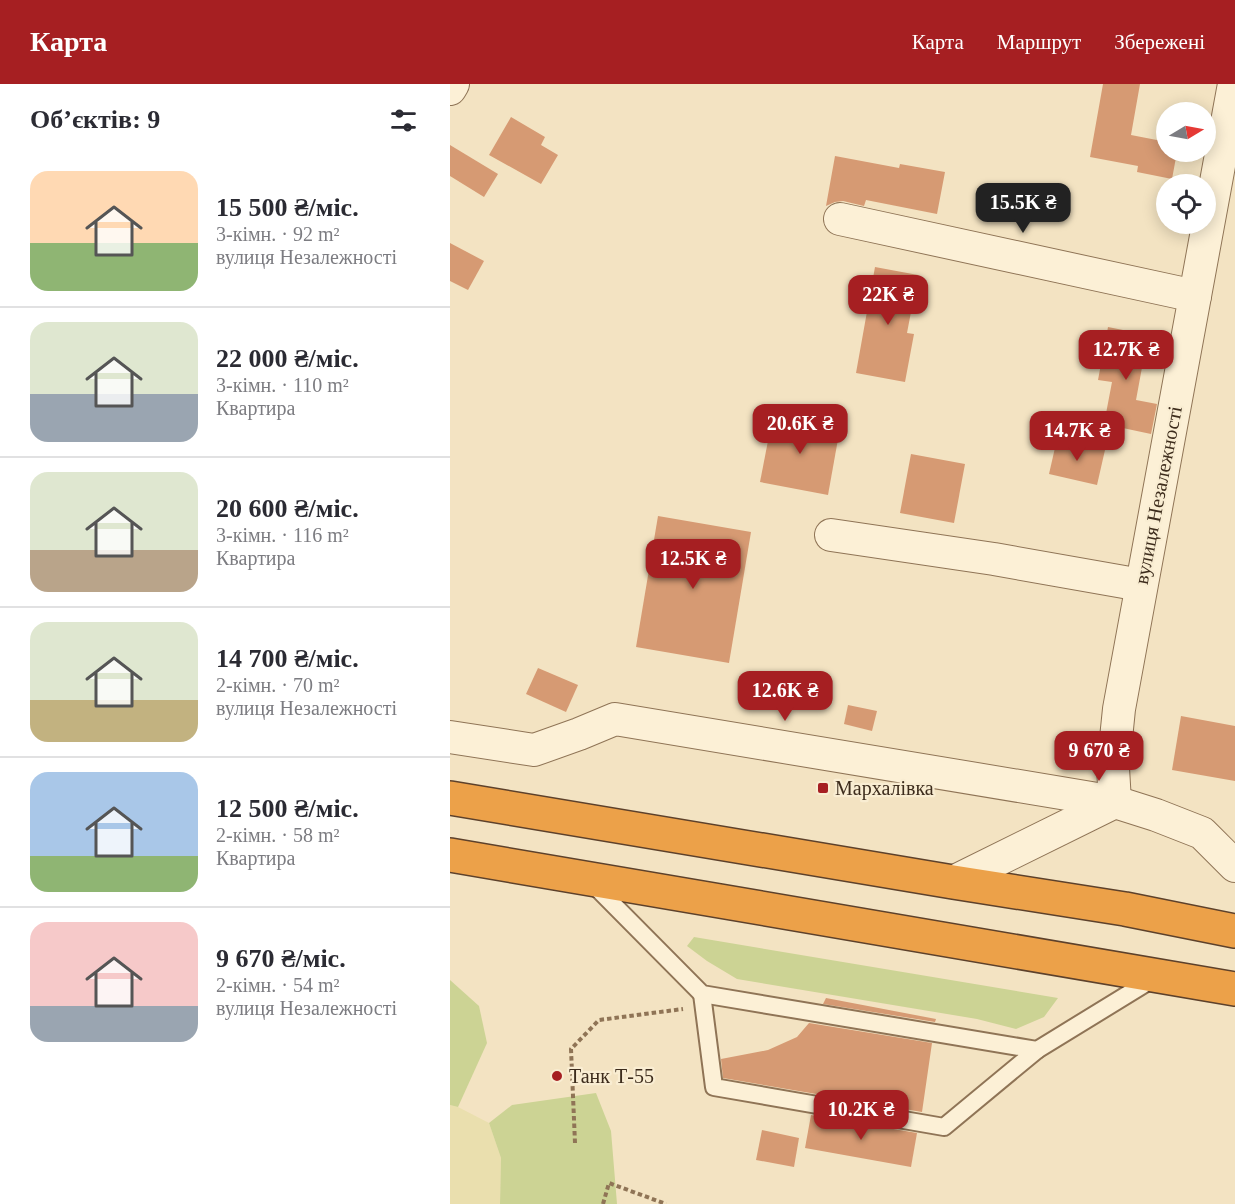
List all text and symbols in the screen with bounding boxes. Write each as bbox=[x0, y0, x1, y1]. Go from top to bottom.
text: Карта bbox=[30, 26, 107, 57]
text: Карта bbox=[912, 30, 964, 54]
text: Маршрут bbox=[997, 30, 1081, 54]
text: Збережені bbox=[1114, 30, 1205, 54]
north arrow bbox=[1156, 102, 1216, 162]
map controls bbox=[1156, 102, 1216, 234]
icon: filters bbox=[387, 104, 420, 137]
text: Об’єктів: 9 bbox=[30, 105, 160, 134]
button: locate bbox=[1156, 174, 1216, 234]
pin: 15.5K ₴ bbox=[968, 183, 1078, 234]
text: 15.5K ₴ bbox=[990, 191, 1056, 213]
text: 15 500 ₴/міс. bbox=[216, 193, 359, 222]
icon: home bbox=[78, 195, 150, 267]
text: 3-кімн. · 92 m² bbox=[216, 223, 340, 245]
text: вулиця Незалежності bbox=[216, 246, 397, 268]
pin: 22K ₴ bbox=[846, 275, 930, 326]
text: 22K ₴ bbox=[862, 283, 914, 305]
pin: 12.7K ₴ bbox=[1071, 330, 1181, 381]
text: 12.7K ₴ bbox=[1093, 338, 1159, 360]
text: 22 000 ₴/міс. bbox=[216, 344, 359, 373]
icon: home bbox=[78, 346, 150, 418]
text: 3-кімн. · 110 m² bbox=[216, 374, 349, 396]
text: Квартира bbox=[216, 397, 295, 419]
pin: 20.6K ₴ bbox=[745, 404, 855, 455]
street label: вулиця Незалежності bbox=[1130, 404, 1187, 586]
pin: 14.7K ₴ bbox=[1022, 411, 1132, 462]
text: 20.6K ₴ bbox=[767, 412, 833, 434]
text: 14.7K ₴ bbox=[1044, 419, 1110, 441]
text: 20 600 ₴/міс. bbox=[216, 494, 359, 523]
icon: home bbox=[78, 496, 150, 568]
text: 3-кімн. · 116 m² bbox=[216, 524, 349, 546]
pin: 12.5K ₴ bbox=[638, 539, 748, 590]
text: Квартира bbox=[216, 547, 295, 569]
text: 12.5K ₴ bbox=[660, 547, 726, 569]
text: 14 700 ₴/міс. bbox=[216, 644, 359, 673]
icon: home bbox=[78, 646, 150, 718]
pin: 12.6K ₴ bbox=[730, 671, 840, 722]
text: 2-кімн. · 70 m² bbox=[216, 674, 340, 696]
text: 12.6K ₴ bbox=[752, 679, 818, 701]
text: вулиця Незалежності bbox=[216, 697, 397, 719]
pin: 9 670 ₴ bbox=[1044, 731, 1154, 782]
text: 9 670 ₴ bbox=[1068, 739, 1130, 761]
place label: Мархалівка bbox=[835, 777, 934, 800]
marker: Мархалівка bbox=[816, 781, 830, 795]
text: 12 500 ₴/міс. bbox=[216, 794, 359, 823]
icon: home bbox=[78, 796, 150, 868]
text: 2-кімн. · 58 m² bbox=[216, 824, 340, 846]
text: Квартира bbox=[216, 847, 295, 869]
text: 9 670 ₴/міс. bbox=[216, 944, 346, 973]
icon: home bbox=[78, 946, 150, 1018]
text: 2-кімн. · 54 m² bbox=[216, 974, 340, 996]
text: вулиця Незалежності bbox=[216, 997, 397, 1019]
place label: Танк Т-55 bbox=[569, 1065, 654, 1087]
marker: Танк Т-55 bbox=[550, 1069, 564, 1083]
pin: 10.2K ₴ bbox=[806, 1090, 916, 1141]
text: 10.2K ₴ bbox=[828, 1098, 894, 1120]

